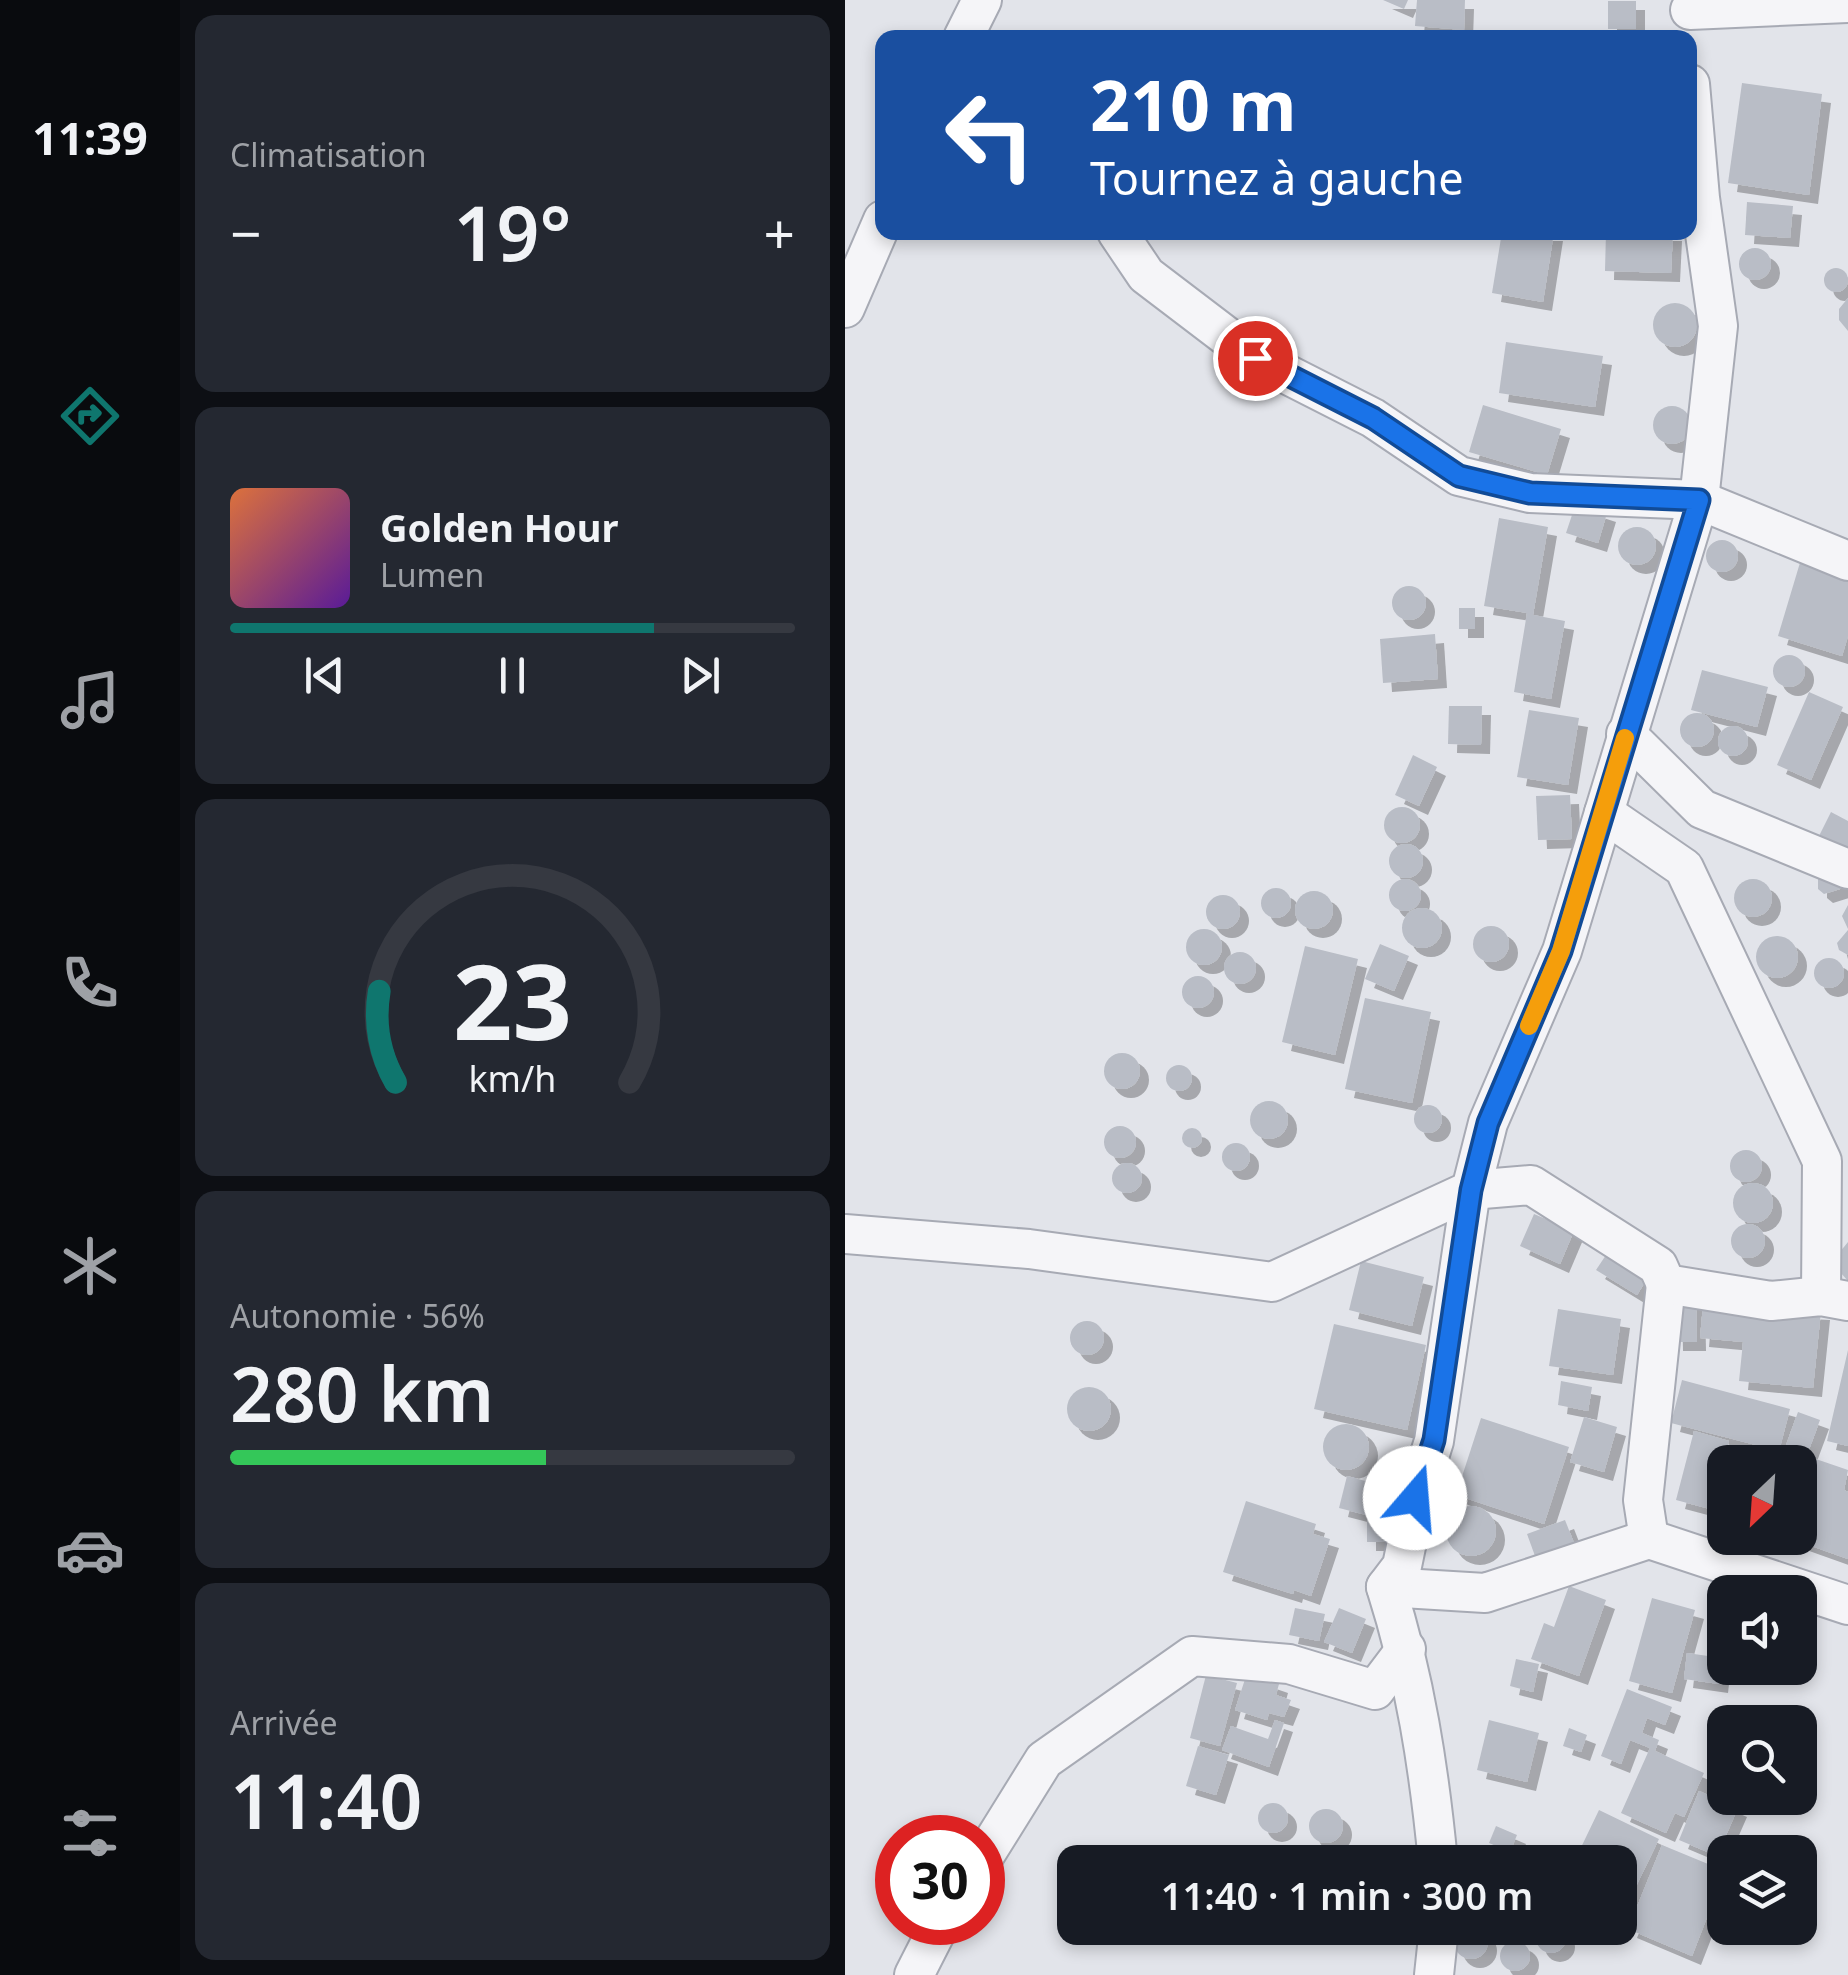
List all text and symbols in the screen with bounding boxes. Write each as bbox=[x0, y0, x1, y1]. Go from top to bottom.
text: 210 m bbox=[1090, 56, 1297, 152]
icon: left bbox=[925, 70, 1055, 200]
text: 11:39 bbox=[32, 107, 148, 168]
text: Climatisation bbox=[230, 133, 427, 176]
text: Tournez à gauche bbox=[1090, 147, 1464, 208]
text: 19° bbox=[454, 181, 571, 283]
text: − bbox=[230, 195, 261, 270]
text: + bbox=[764, 195, 795, 270]
pin bbox=[1213, 316, 1298, 401]
icon: arrive bbox=[1228, 331, 1283, 386]
icon: directions bbox=[55, 381, 125, 451]
text: Golden Hour bbox=[380, 501, 618, 553]
text: Lumen bbox=[380, 553, 484, 596]
icon: previous bbox=[297, 648, 352, 703]
icon: pause bbox=[485, 648, 540, 703]
icon: next bbox=[673, 648, 728, 703]
icon: music bbox=[55, 665, 125, 735]
text: 23 bbox=[453, 929, 572, 1070]
icon: phone bbox=[55, 948, 125, 1018]
text: km/h bbox=[469, 1054, 556, 1102]
icon: climate bbox=[55, 1231, 125, 1301]
text: Autonomie · 56% bbox=[230, 1294, 485, 1337]
text: 280 km bbox=[230, 1342, 494, 1444]
north arrow bbox=[1707, 1445, 1817, 1555]
map controls bbox=[1707, 1445, 1817, 1945]
position arrow bbox=[1363, 1446, 1467, 1550]
icon: car bbox=[55, 1515, 125, 1585]
button: sound bbox=[1707, 1575, 1817, 1685]
text: Arrivée bbox=[230, 1701, 338, 1744]
button: search bbox=[1707, 1705, 1817, 1815]
text: 11:40 bbox=[230, 1749, 422, 1851]
icon: filters bbox=[55, 1798, 125, 1868]
speed limit sign: 30 bbox=[875, 1815, 1005, 1945]
button: layers bbox=[1707, 1835, 1817, 1945]
text: 11:40 · 1 min · 300 m bbox=[1161, 1869, 1533, 1921]

